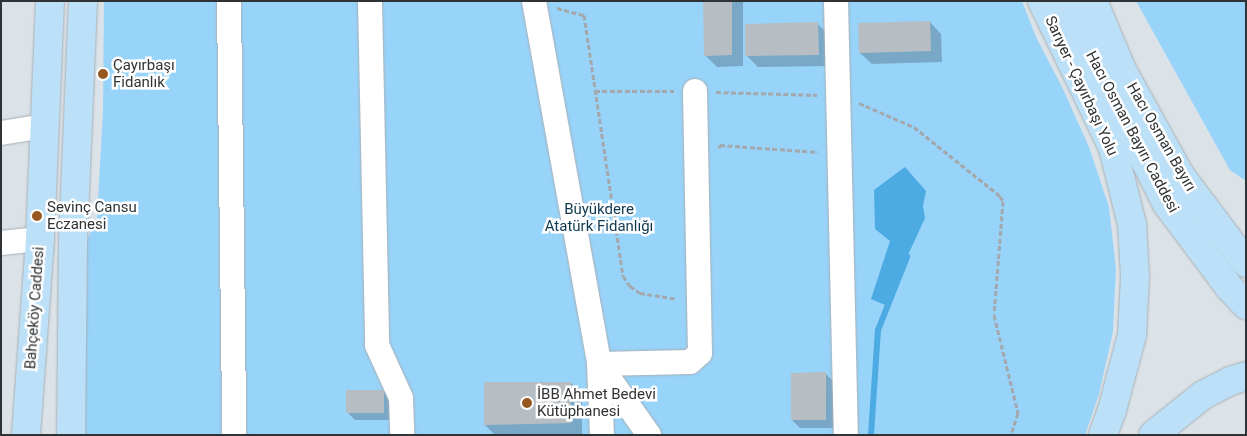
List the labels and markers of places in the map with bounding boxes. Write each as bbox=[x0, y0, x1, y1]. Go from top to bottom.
place label: Çayırbaşı Fidanlık bbox=[113, 56, 175, 91]
marker: Çayırbaşı Fidanlık bbox=[97, 68, 109, 80]
place label: Sevinç Cansu Eczanesi bbox=[47, 198, 137, 233]
marker: Sevinç Cansu Eczanesi bbox=[31, 210, 43, 222]
place label: İBB Ahmet Bedevi Kütüphanesi bbox=[537, 385, 656, 420]
marker: İBB Ahmet Bedevi Kütüphanesi bbox=[521, 397, 533, 409]

